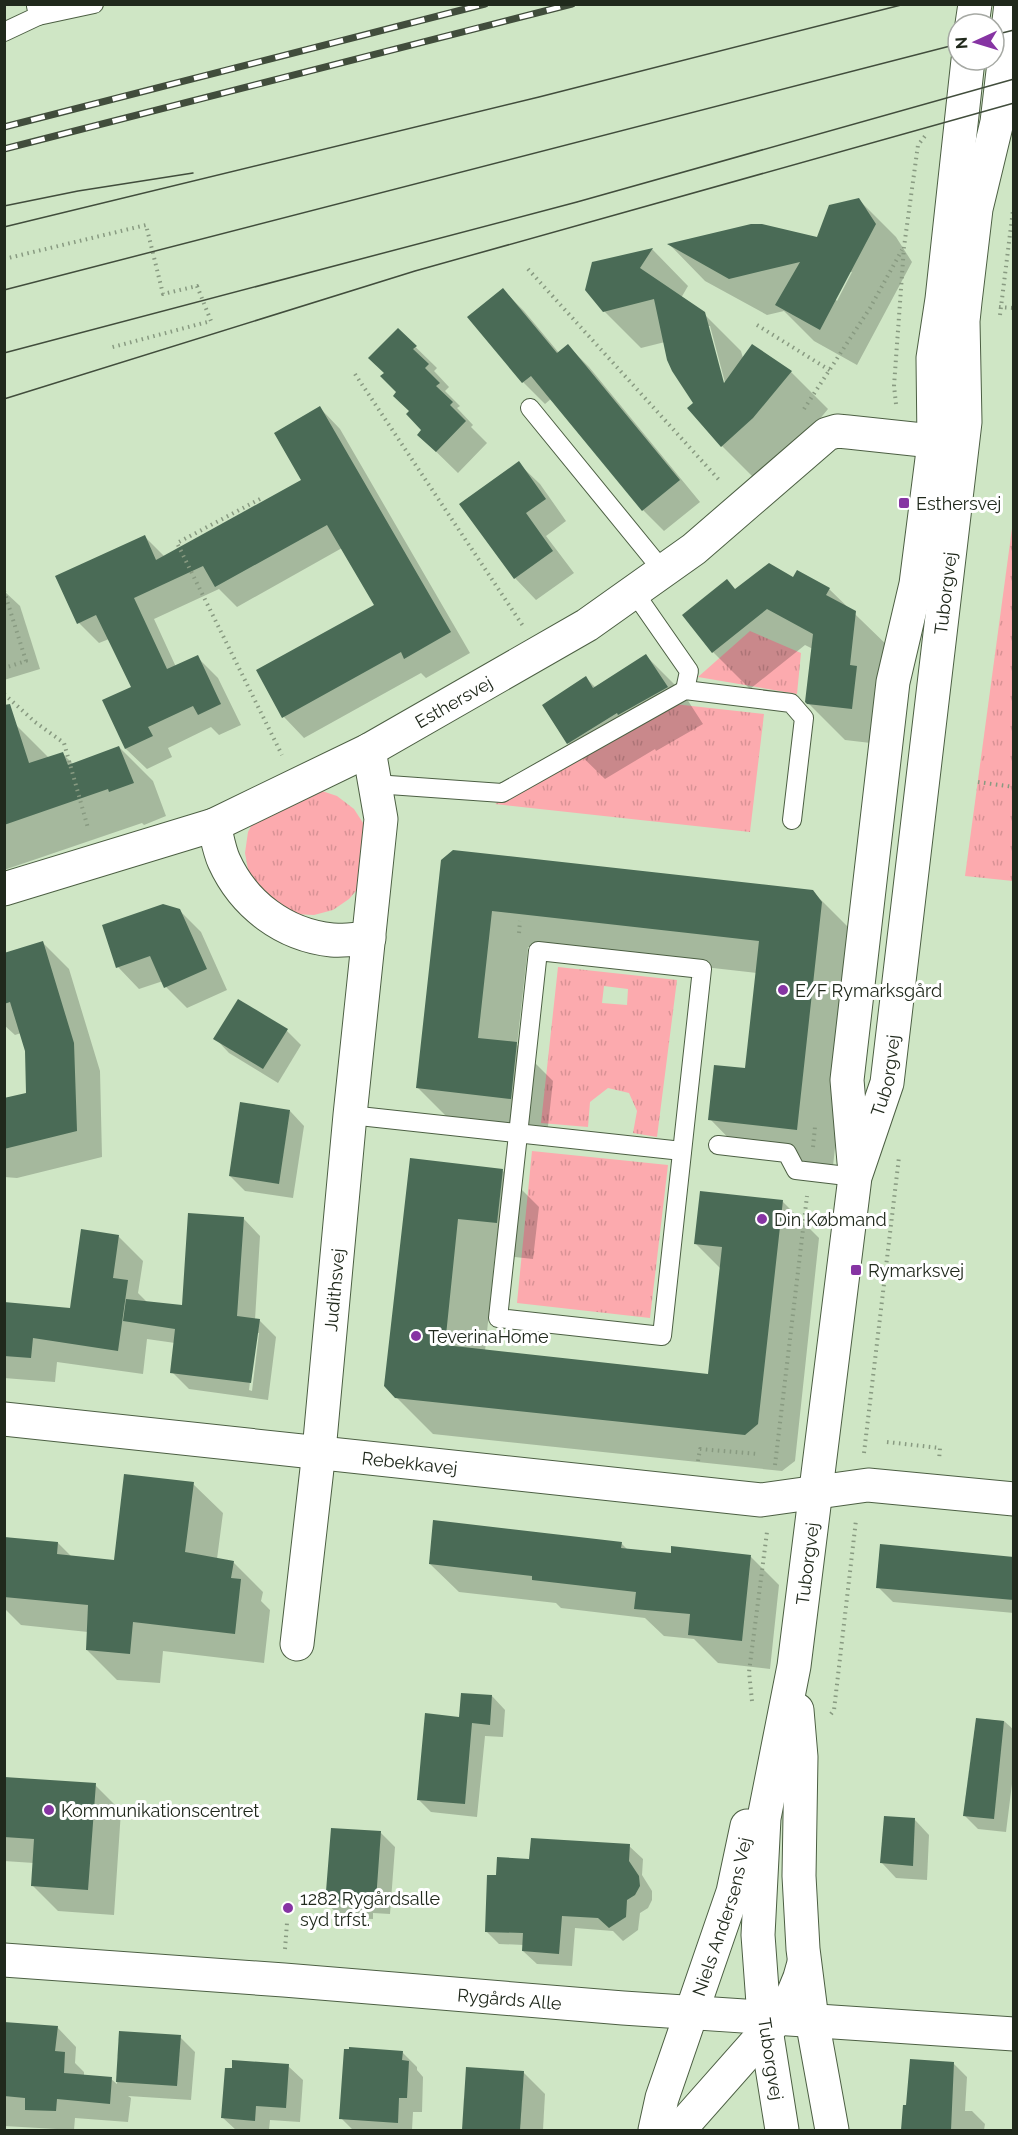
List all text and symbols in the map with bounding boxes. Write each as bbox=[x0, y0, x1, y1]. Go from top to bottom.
north arrow bbox=[946, 12, 1006, 72]
text: N bbox=[952, 36, 971, 50]
place label: Esthersvej bbox=[916, 493, 1001, 514]
marker: Esthersvej bbox=[897, 496, 911, 510]
street label: Tuborgvej bbox=[929, 551, 960, 636]
street label: Esthersvej bbox=[411, 671, 496, 732]
place label: E/F Rymarksgård bbox=[795, 980, 942, 1001]
marker: E/F Rymarksgård bbox=[776, 983, 790, 997]
street label: Tuborgvej bbox=[866, 1033, 903, 1119]
place label: Din Købmand bbox=[774, 1209, 887, 1230]
marker: Din Købmand bbox=[755, 1212, 769, 1226]
street label: Judithsvej bbox=[320, 1247, 348, 1332]
place label: Rymarksvej bbox=[868, 1260, 964, 1281]
marker: Rymarksvej bbox=[849, 1263, 863, 1277]
place label: TeverinaHome bbox=[428, 1326, 549, 1347]
marker: TeverinaHome bbox=[409, 1329, 423, 1343]
street label: Rebekkavej bbox=[361, 1447, 459, 1478]
street label: Tuborgvej bbox=[791, 1521, 822, 1606]
place label: Kommunikationscentret bbox=[61, 1800, 259, 1821]
marker: Kommunikationscentret bbox=[42, 1803, 56, 1817]
street label: Niels Andersens Vej bbox=[688, 1835, 755, 1999]
place label: 1282 Rygårdsalle syd trfst. bbox=[300, 1888, 440, 1930]
marker: 1282 Rygårdsalle syd trfst. bbox=[281, 1901, 295, 1915]
street label: Rygårds Alle bbox=[456, 1984, 563, 2013]
street label: Tuborgvej bbox=[754, 2016, 788, 2102]

